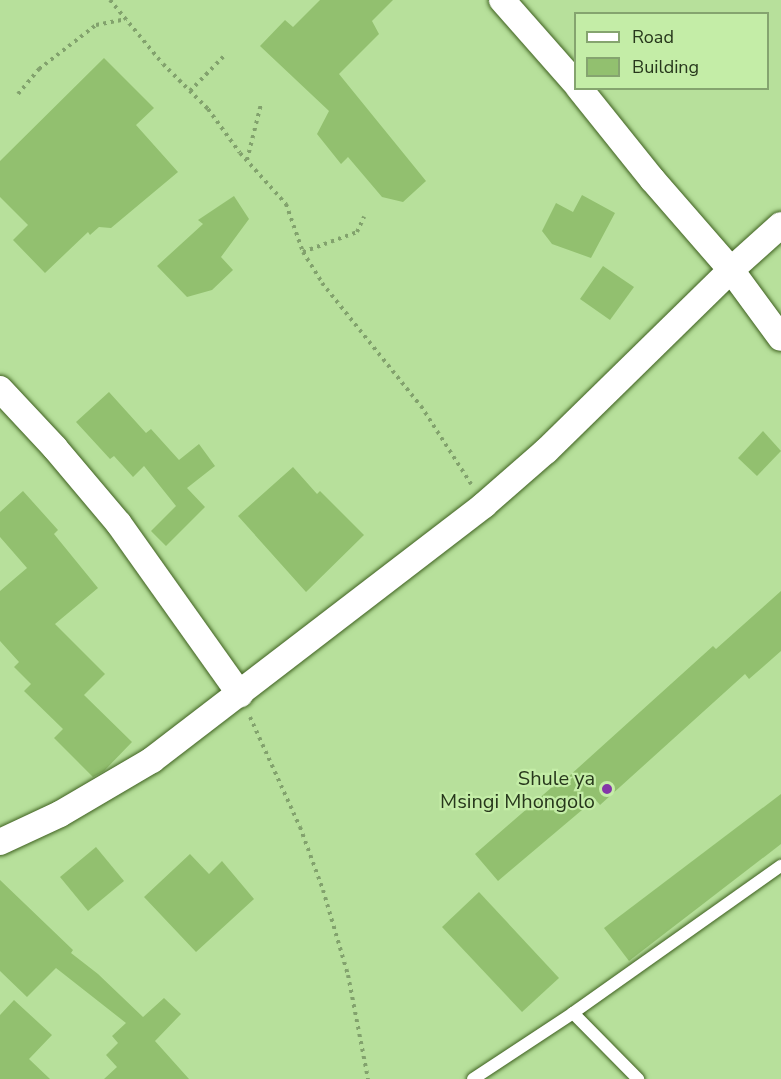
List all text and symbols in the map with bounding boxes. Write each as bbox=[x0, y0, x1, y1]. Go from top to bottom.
legend bbox=[574, 12, 769, 90]
text: Road bbox=[632, 25, 674, 49]
text: Building bbox=[632, 55, 699, 79]
place label: Shule ya Msingi Mhongolo bbox=[440, 766, 595, 813]
marker: Shule ya Msingi Mhongolo bbox=[600, 782, 614, 796]

